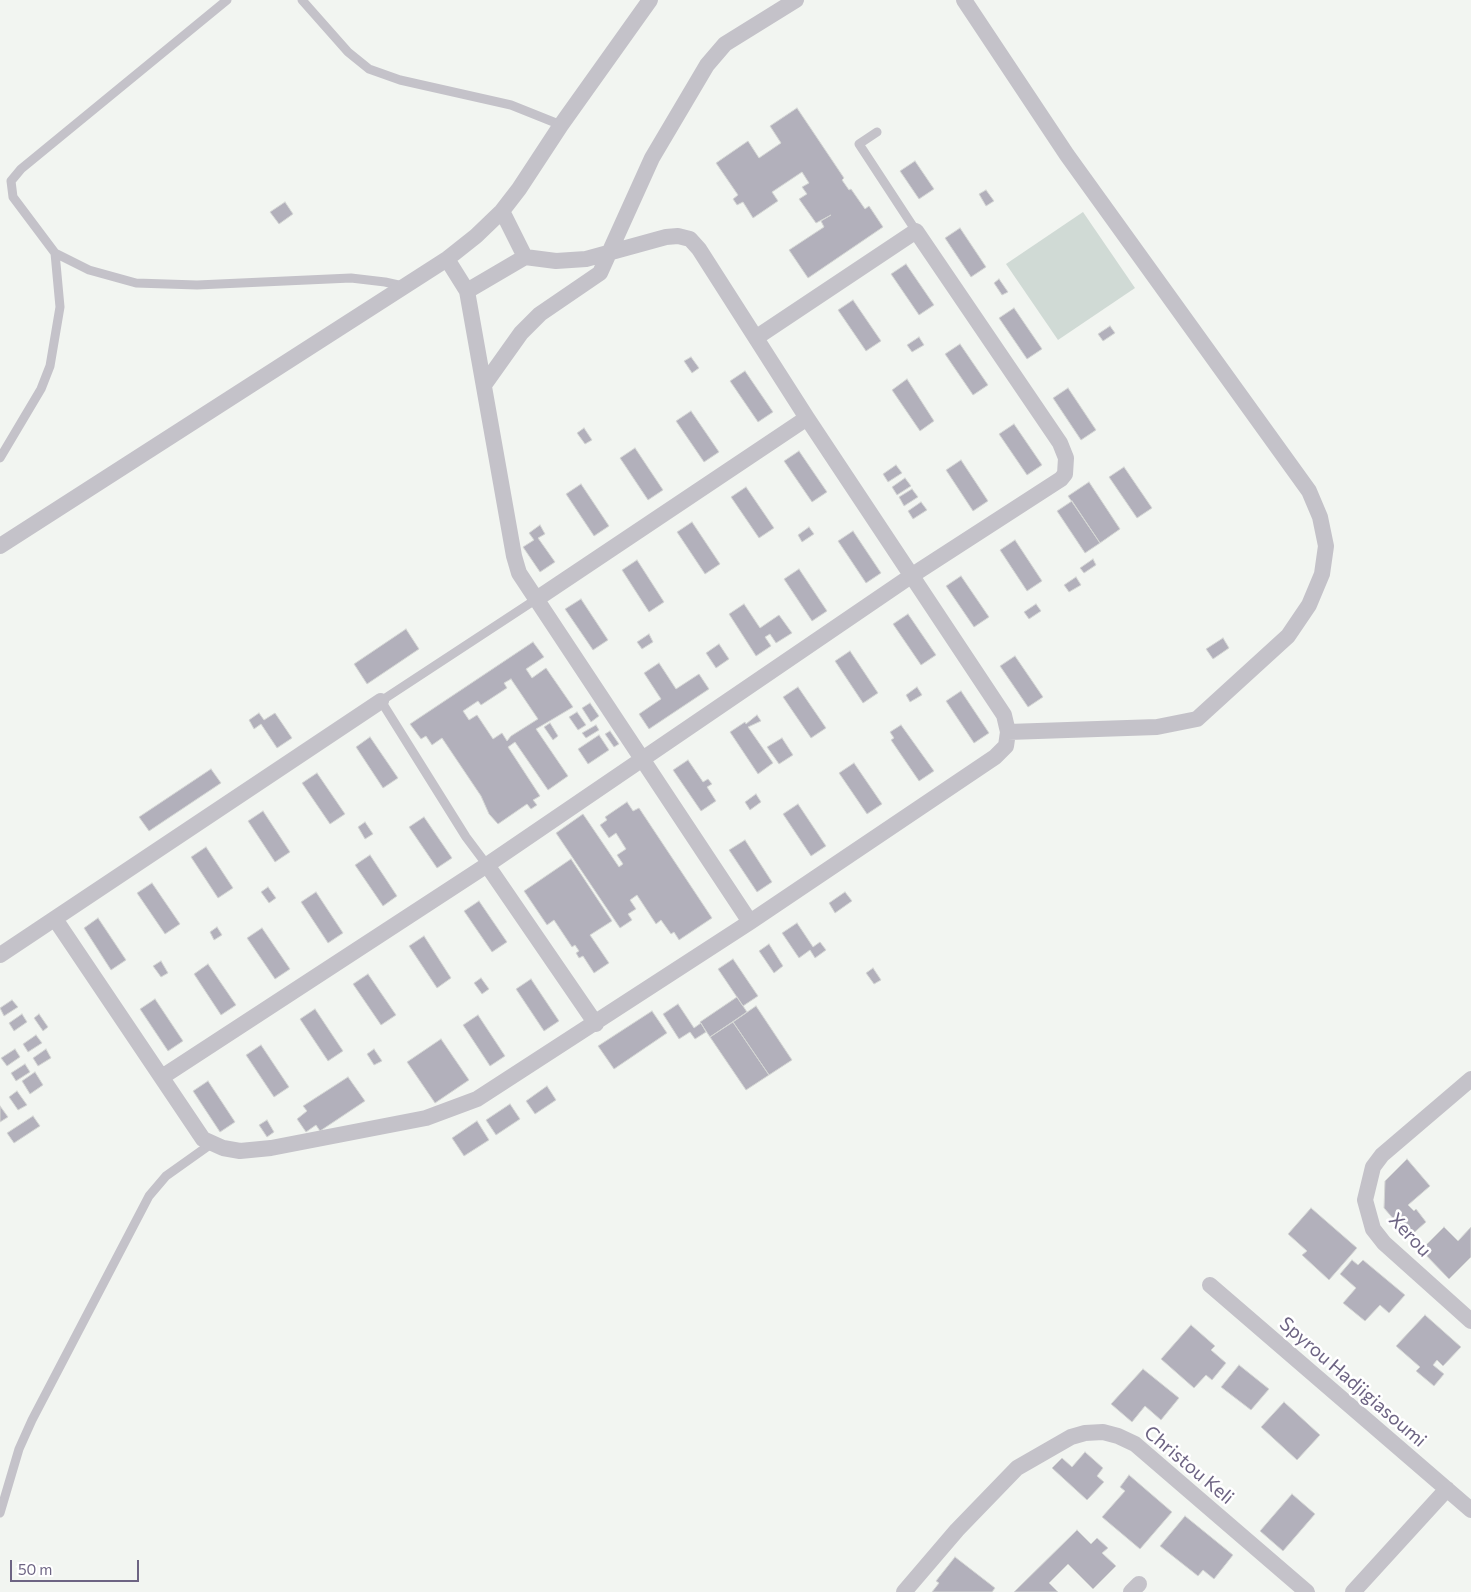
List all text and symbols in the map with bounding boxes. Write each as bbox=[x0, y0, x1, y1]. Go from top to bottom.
street label: Xerou bbox=[1384, 1208, 1436, 1262]
street label: Spyrou Hadjigiasoumi bbox=[1275, 1312, 1431, 1452]
street label: Christou Keli bbox=[1140, 1421, 1238, 1509]
scale bar bbox=[12, 1550, 141, 1582]
text: 50 m bbox=[18, 1560, 52, 1578]

